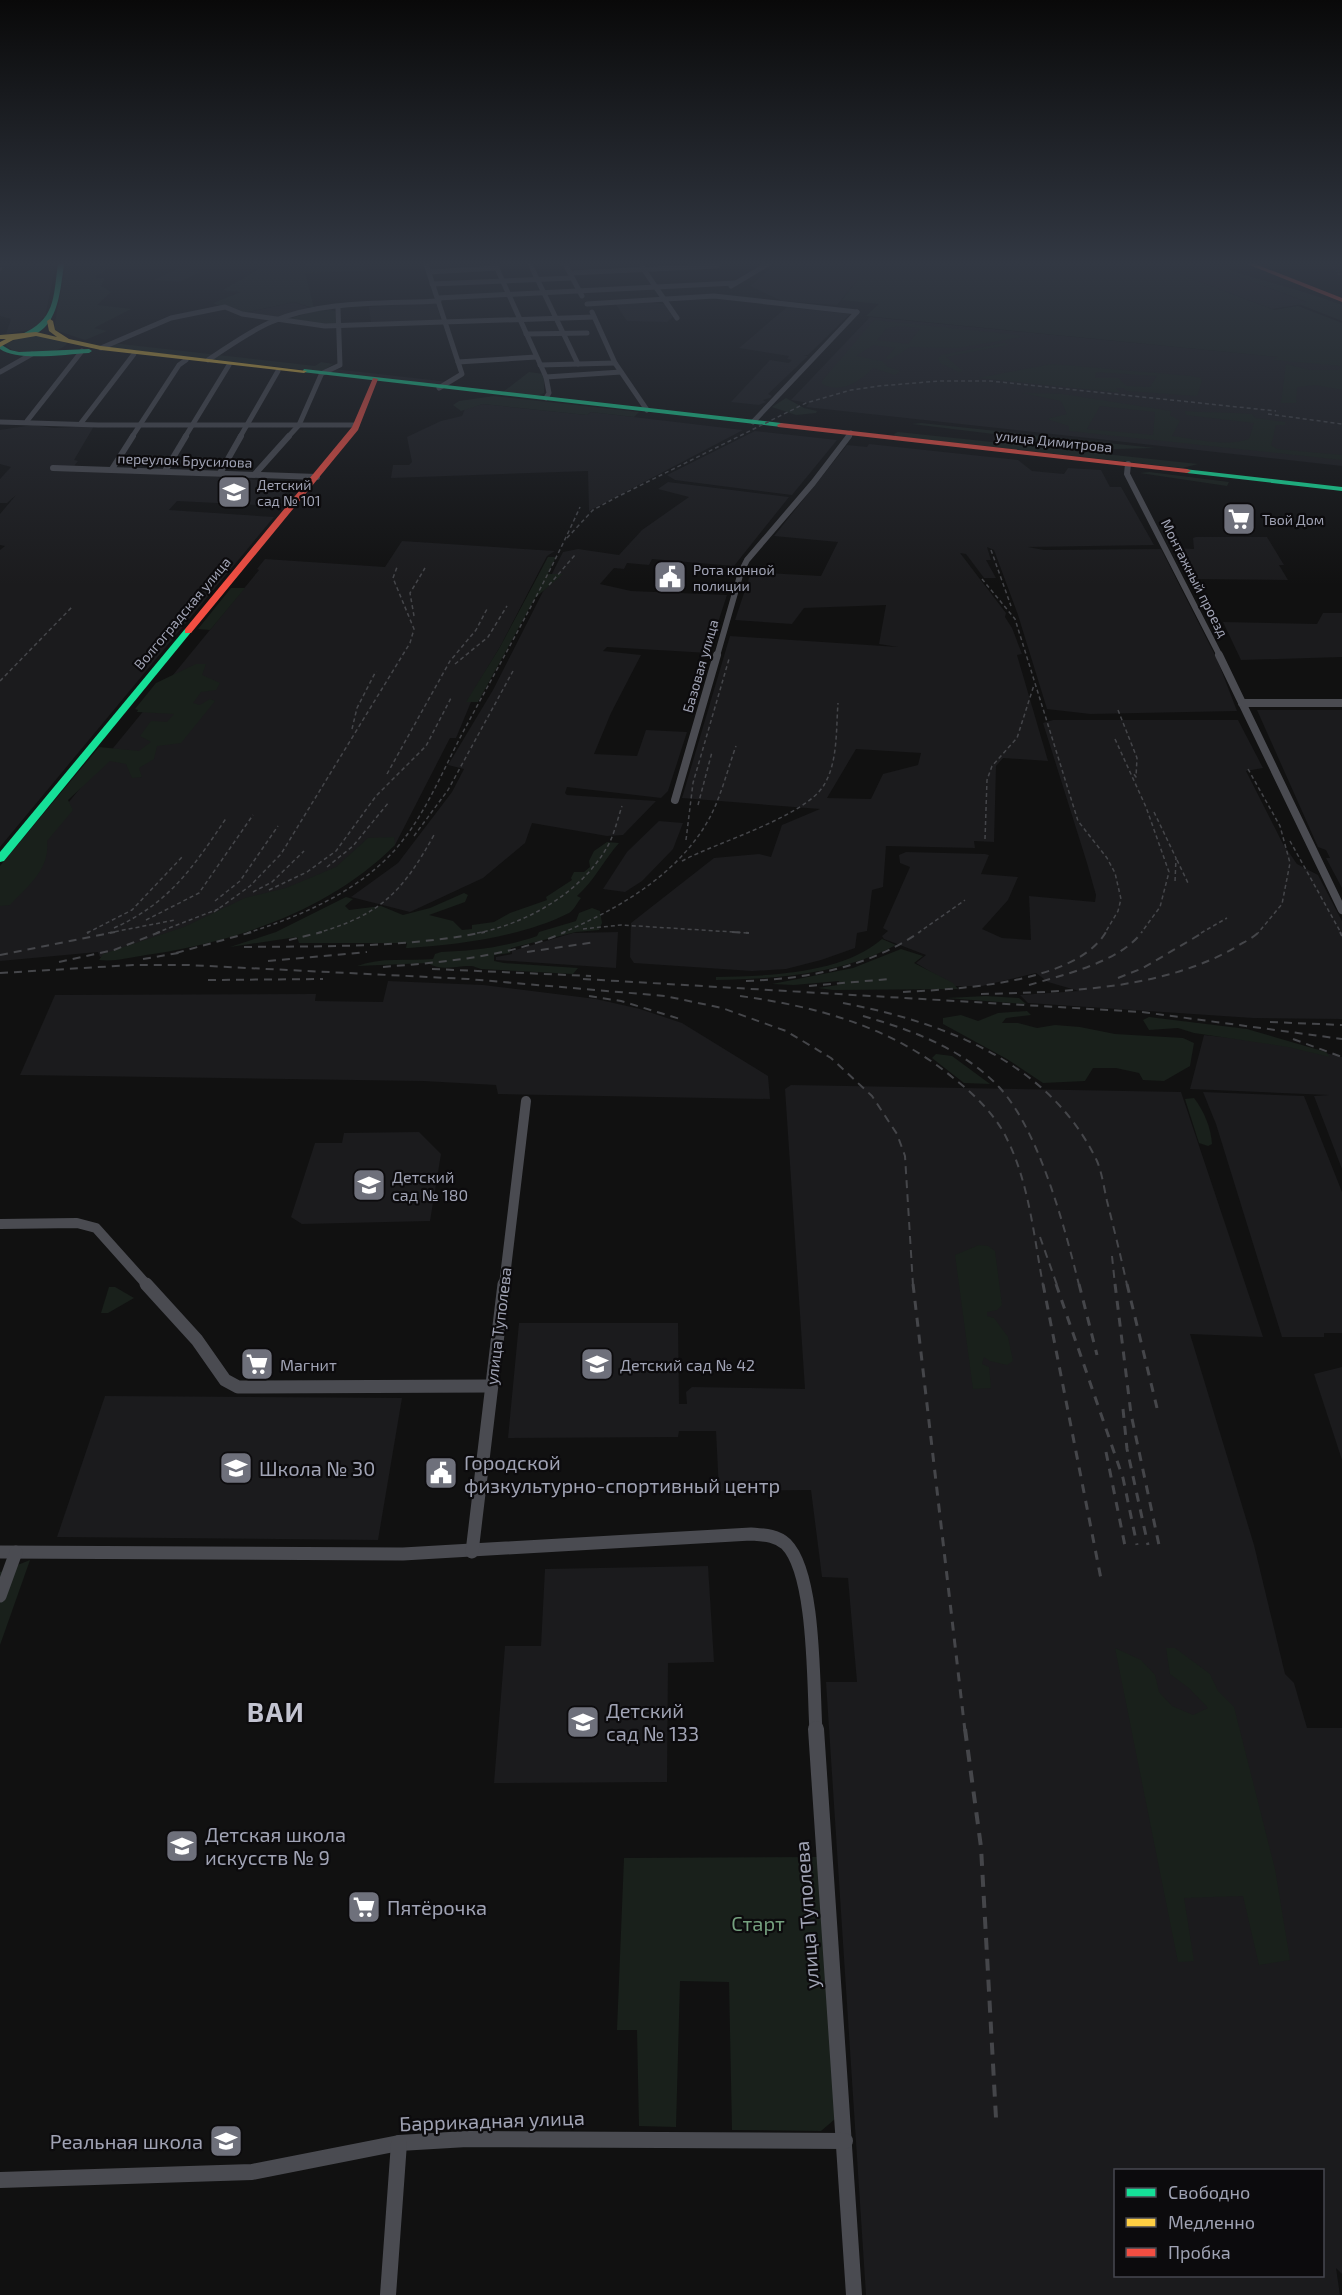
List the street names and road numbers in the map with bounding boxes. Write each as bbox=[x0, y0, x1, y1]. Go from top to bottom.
street label: улица Димитрова bbox=[995, 426, 1113, 456]
street label: переулок Брусилова bbox=[117, 449, 253, 471]
street label: Монтажный проезд bbox=[1158, 516, 1232, 640]
street label: Волгоградская улица bbox=[130, 553, 234, 673]
street label: Базовая улица bbox=[679, 617, 721, 715]
street label: улица Туполева bbox=[481, 1266, 516, 1386]
street label: улица Туполева bbox=[789, 1840, 824, 1990]
street label: Баррикадная улица bbox=[399, 2105, 585, 2136]

